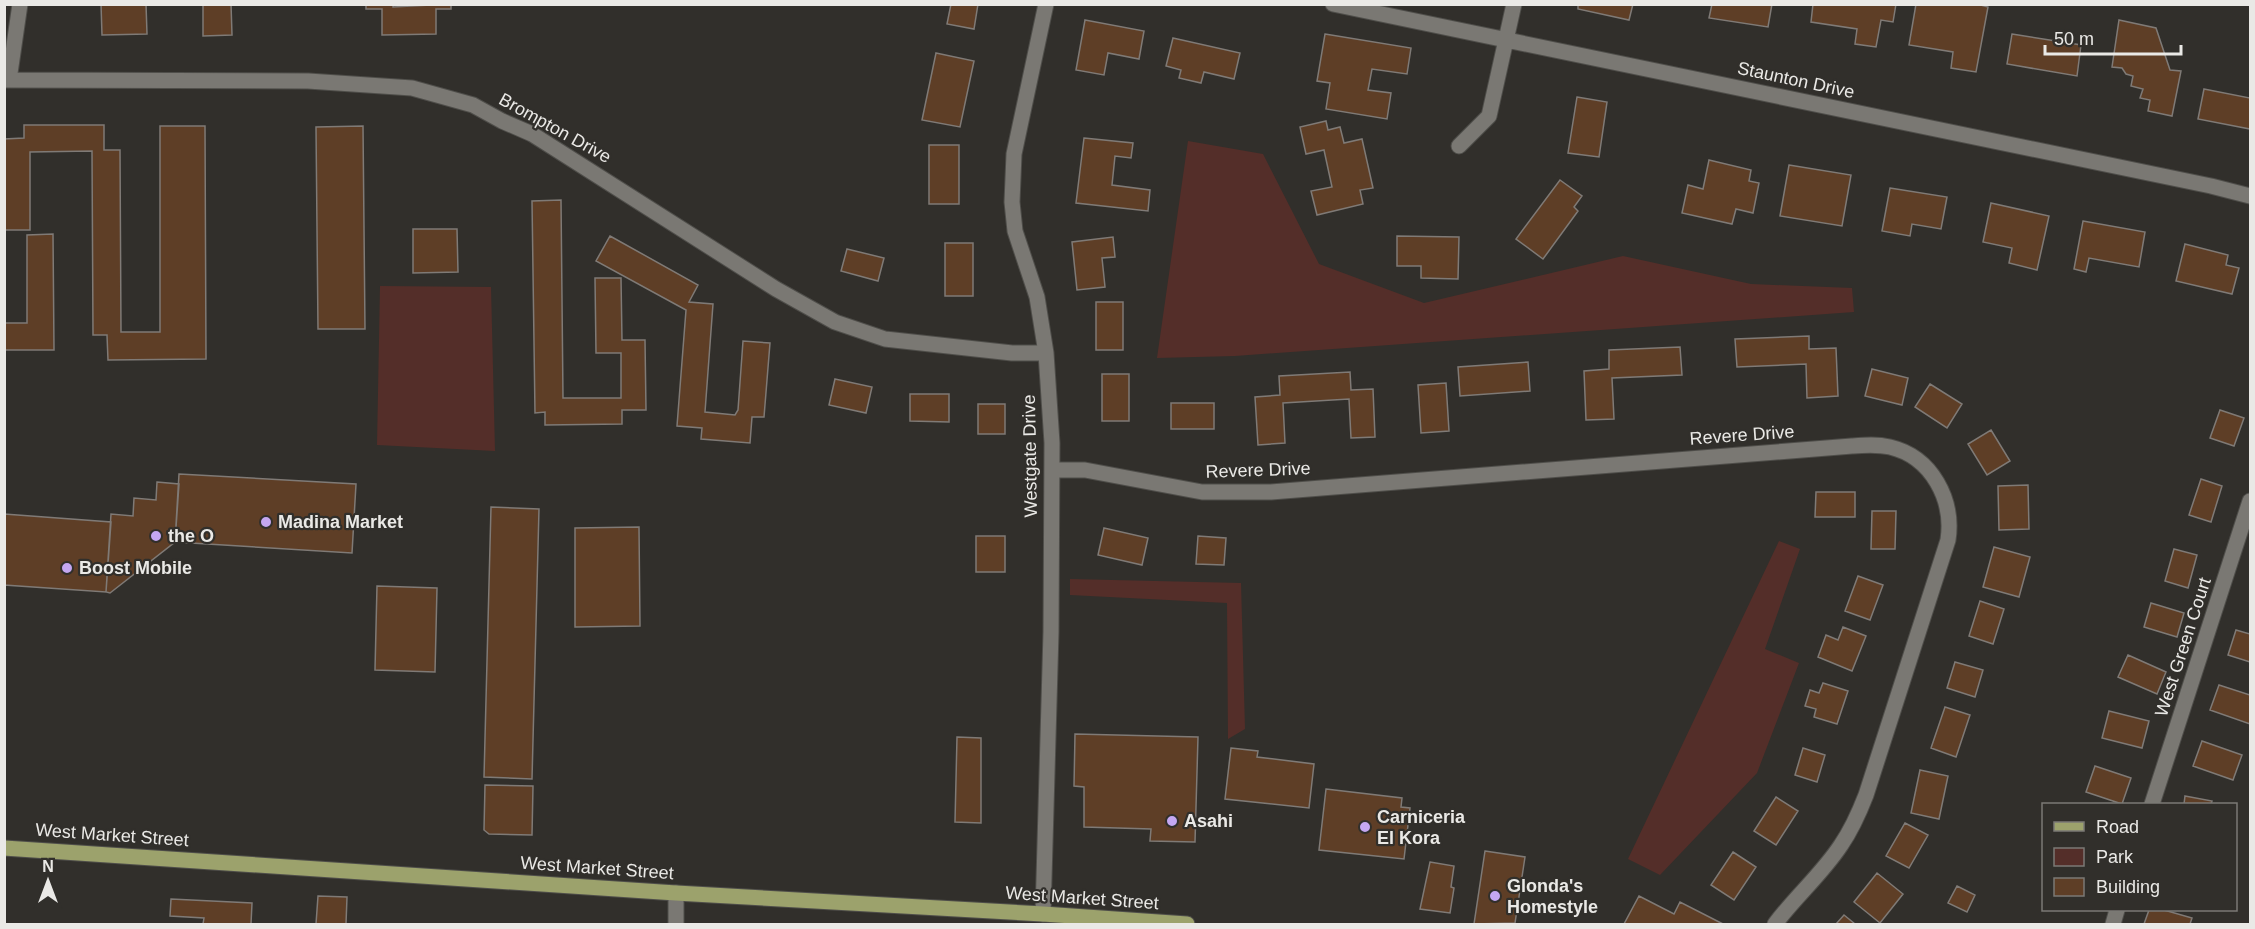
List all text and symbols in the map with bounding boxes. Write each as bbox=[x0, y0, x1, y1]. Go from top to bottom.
scale bar bbox=[2045, 18, 2182, 56]
text: 50 m bbox=[2054, 29, 2094, 49]
street label: Staunton Drive bbox=[1736, 58, 1856, 102]
street label: Brompton Drive bbox=[495, 89, 615, 167]
street label: Westgate Drive bbox=[1019, 394, 1041, 518]
street label: Revere Drive bbox=[1689, 421, 1795, 449]
street label: Revere Drive bbox=[1205, 458, 1311, 482]
place label: Madina Market bbox=[278, 512, 403, 532]
marker: Madina Market bbox=[259, 515, 273, 529]
place label: the O bbox=[168, 526, 214, 546]
marker: the O bbox=[149, 529, 163, 543]
place label: Boost Mobile bbox=[79, 558, 192, 578]
marker: Boost Mobile bbox=[60, 561, 74, 575]
street label: West Green Court bbox=[2151, 575, 2215, 719]
legend bbox=[2042, 803, 2237, 911]
place label: Carniceria El Kora bbox=[1377, 807, 1466, 848]
place label: Asahi bbox=[1184, 811, 1233, 831]
marker: Asahi bbox=[1165, 814, 1179, 828]
text: Road bbox=[2096, 817, 2139, 837]
street label: West Market Street bbox=[35, 820, 189, 850]
marker: Carniceria El Kora bbox=[1358, 820, 1372, 834]
text: Park bbox=[2096, 847, 2134, 867]
north arrow bbox=[18, 851, 78, 911]
street label: West Market Street bbox=[520, 853, 674, 883]
text: N bbox=[42, 858, 54, 875]
place label: Glonda's Homestyle bbox=[1507, 876, 1598, 917]
text: Building bbox=[2096, 877, 2160, 897]
street label: West Market Street bbox=[1005, 883, 1159, 913]
marker: Glonda's Homestyle bbox=[1488, 889, 1502, 903]

